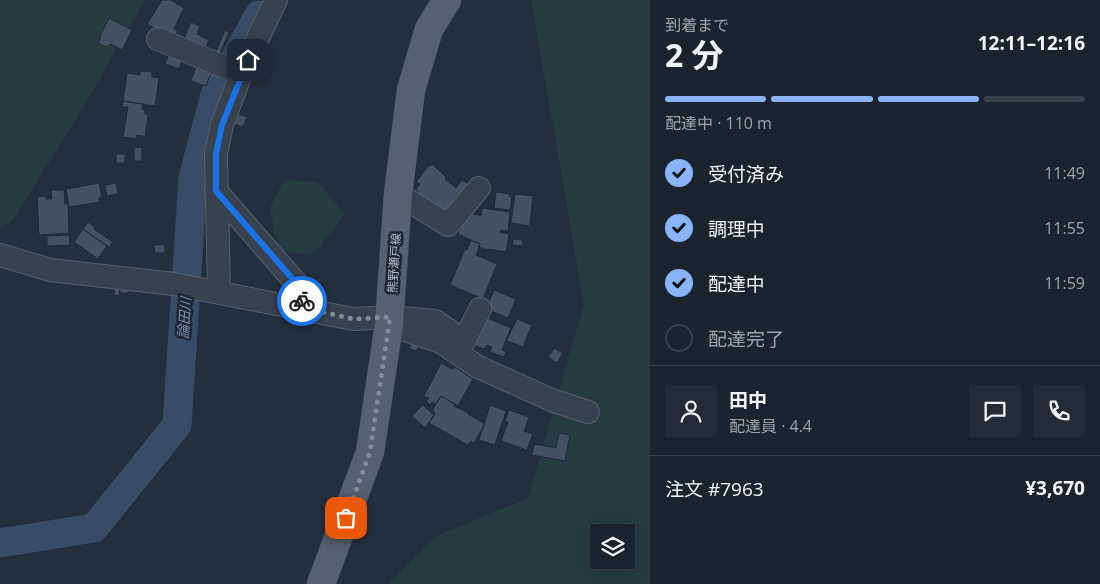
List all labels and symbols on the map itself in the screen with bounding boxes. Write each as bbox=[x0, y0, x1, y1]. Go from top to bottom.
pin bbox=[227, 39, 269, 81]
street label: 熊野瀬戸線 bbox=[383, 232, 405, 294]
courier bbox=[277, 276, 327, 326]
water label: 論田川 bbox=[173, 294, 195, 340]
pin bbox=[325, 497, 367, 539]

